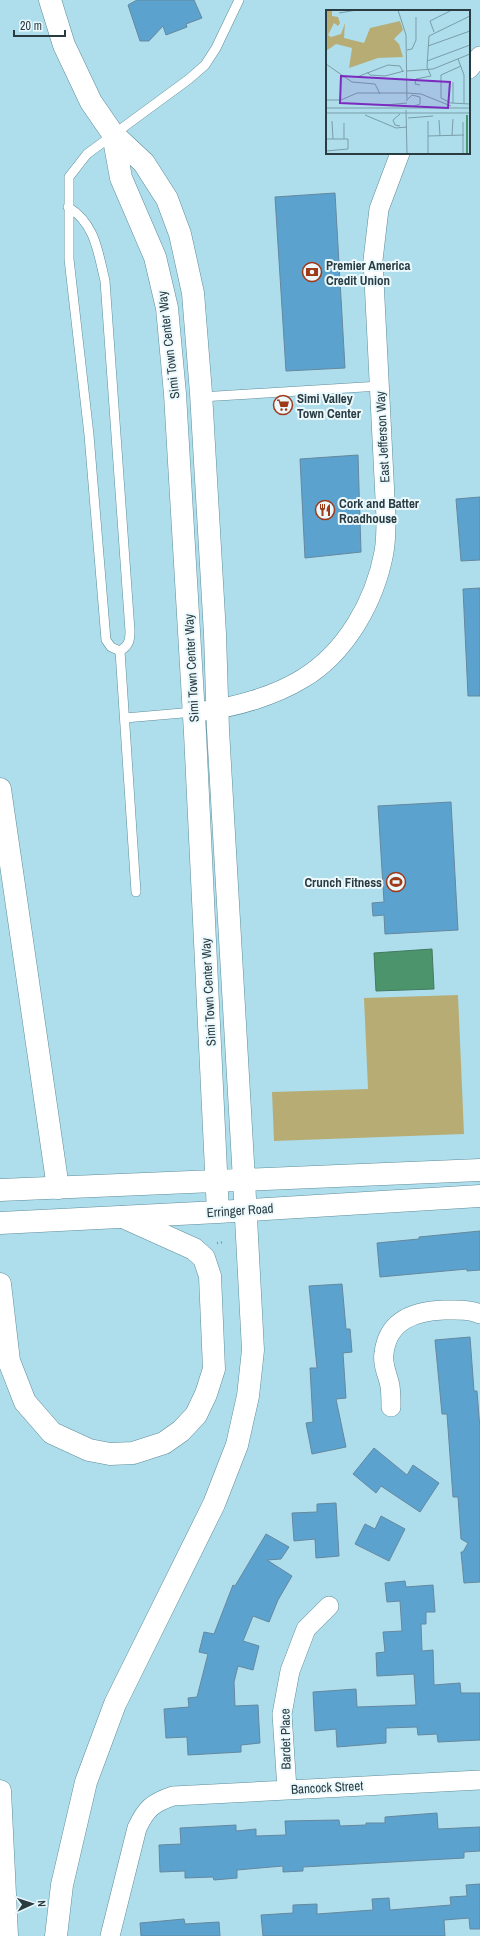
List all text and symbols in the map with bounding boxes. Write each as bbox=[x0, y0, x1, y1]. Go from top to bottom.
inset map bbox=[326, 10, 470, 154]
scale bar bbox=[14, 12, 65, 38]
text: 20 m bbox=[20, 18, 42, 34]
place label: Premier America Credit Union bbox=[326, 257, 410, 289]
bank icon: Premier America Credit Union bbox=[301, 261, 323, 283]
street label: Simi Town Center Way bbox=[153, 289, 184, 400]
place label: Simi Valley Town Center bbox=[297, 390, 362, 422]
street label: East Jefferson Way bbox=[372, 390, 393, 483]
supermarket icon: Simi Valley Town Center bbox=[272, 394, 294, 416]
place label: Cork and Batter Roadhouse bbox=[339, 495, 420, 527]
restaurant icon: Cork and Batter Roadhouse bbox=[314, 499, 336, 521]
street label: Simi Town Center Way bbox=[180, 613, 203, 723]
sports icon: Crunch Fitness bbox=[385, 871, 407, 893]
place label: Crunch Fitness bbox=[304, 874, 382, 891]
street label: Simi Town Center Way bbox=[197, 937, 220, 1047]
street label: Erringer Road bbox=[206, 1200, 274, 1221]
street label: Bardet Place bbox=[276, 1708, 295, 1770]
street label: Bancock Street bbox=[290, 1777, 364, 1798]
north arrow bbox=[12, 1884, 52, 1924]
text: N bbox=[35, 1900, 49, 1907]

